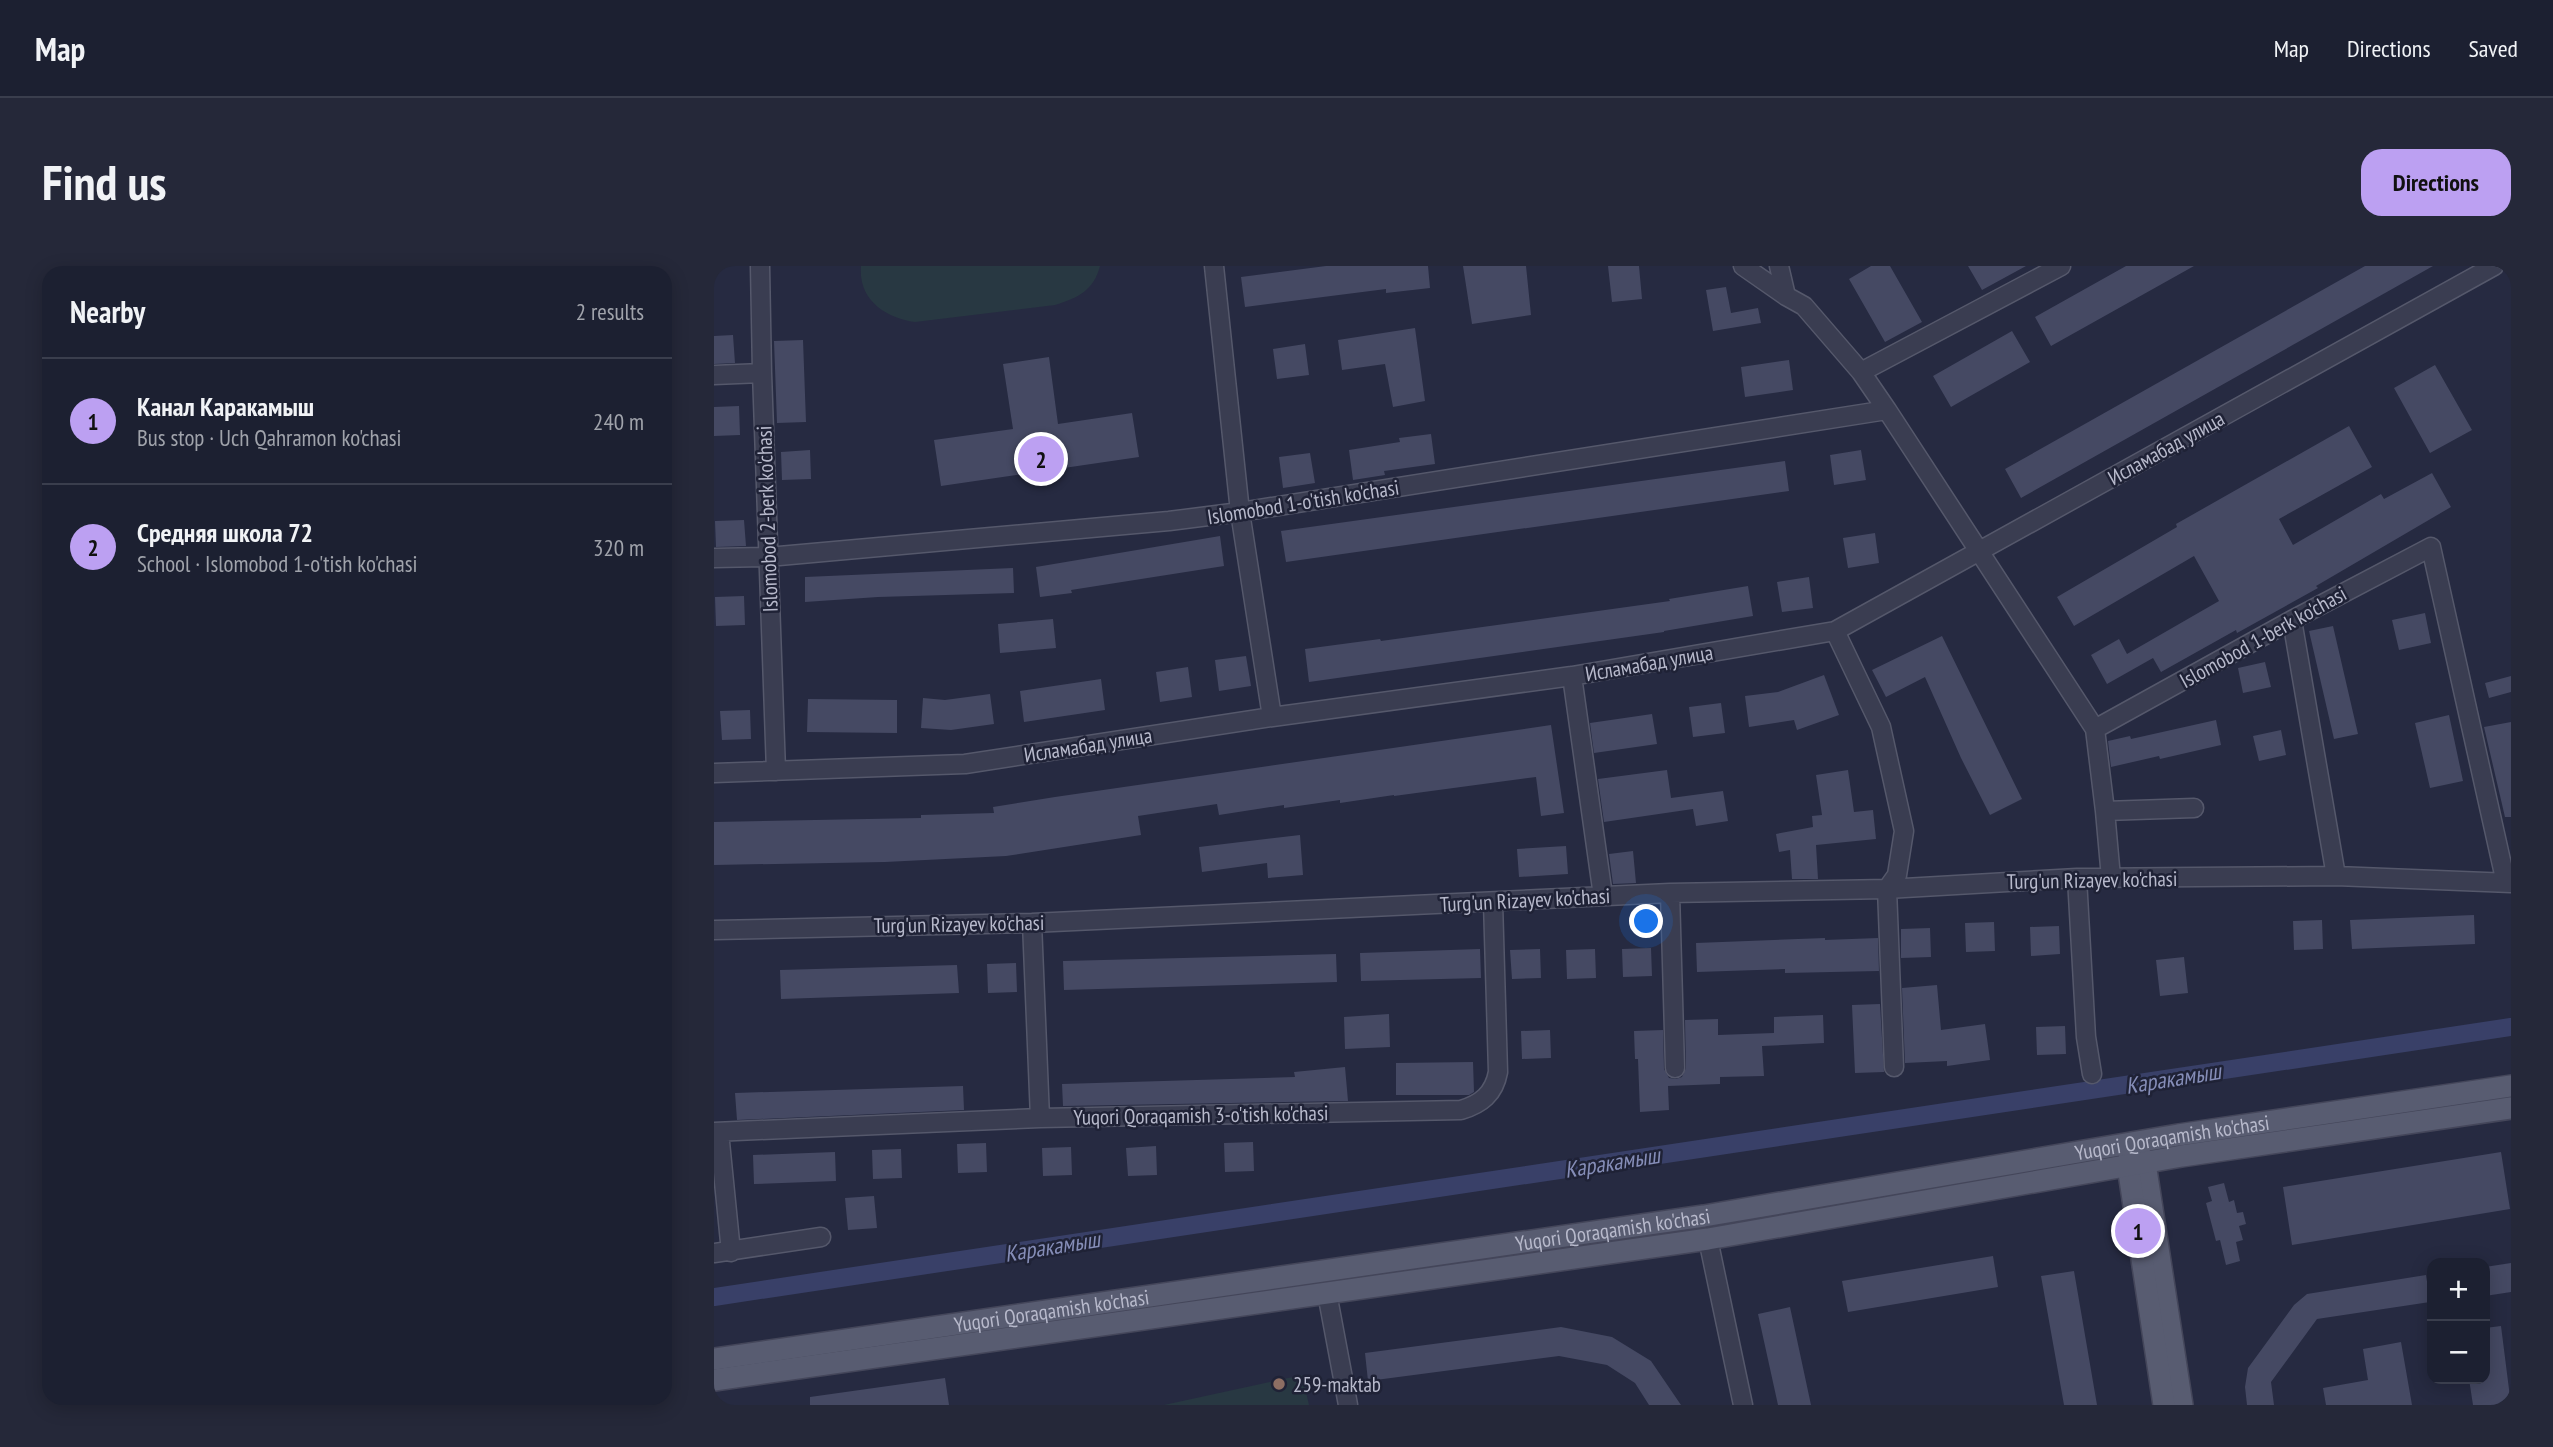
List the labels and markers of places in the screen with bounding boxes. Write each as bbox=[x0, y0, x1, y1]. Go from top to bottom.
pin: 2 bbox=[1018, 433, 1064, 485]
pin: 1 bbox=[2115, 1205, 2161, 1257]
place label: 259-maktab bbox=[1293, 1371, 1381, 1398]
marker: 259-maktab bbox=[1271, 1376, 1287, 1392]

